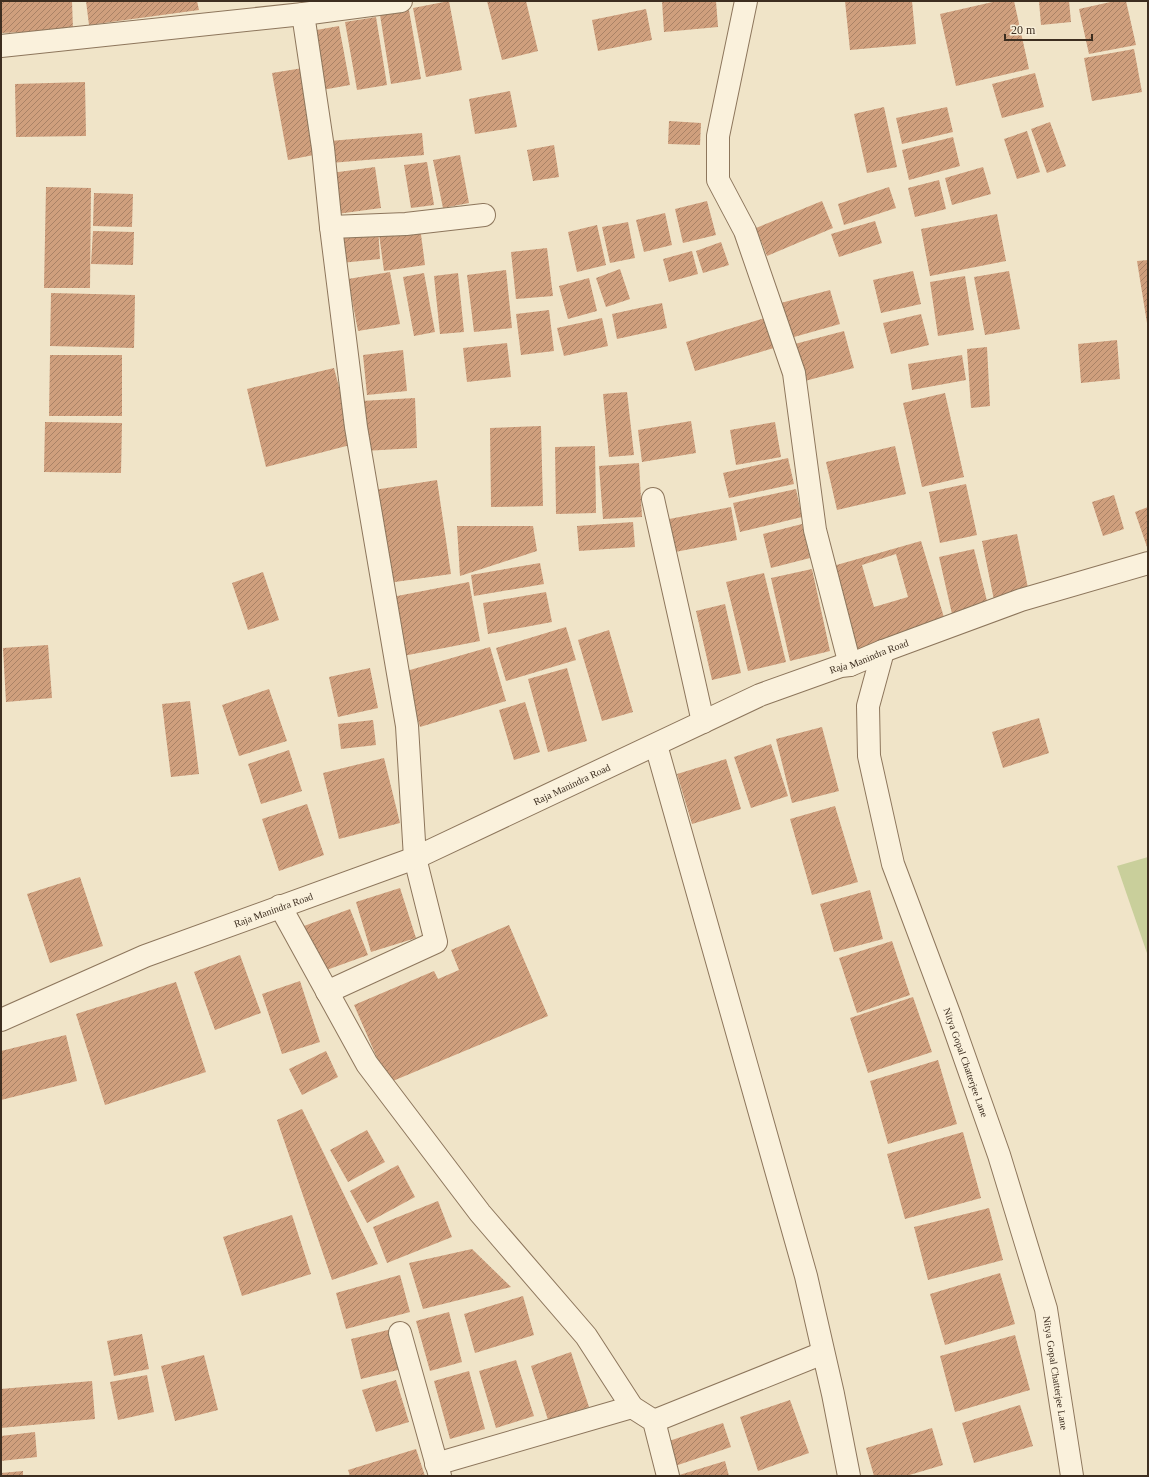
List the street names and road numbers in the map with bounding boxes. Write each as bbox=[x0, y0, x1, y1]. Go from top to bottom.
street label: Raja Manindra Road bbox=[828, 637, 910, 676]
street label: Raja Manindra Road bbox=[532, 762, 612, 807]
street label: Raja Manindra Road bbox=[232, 891, 314, 929]
street label: Nitya Gopal Chatterjee Lane bbox=[941, 1006, 990, 1119]
street label: Nitya Gopal Chatterjee Lane bbox=[1041, 1315, 1070, 1431]

